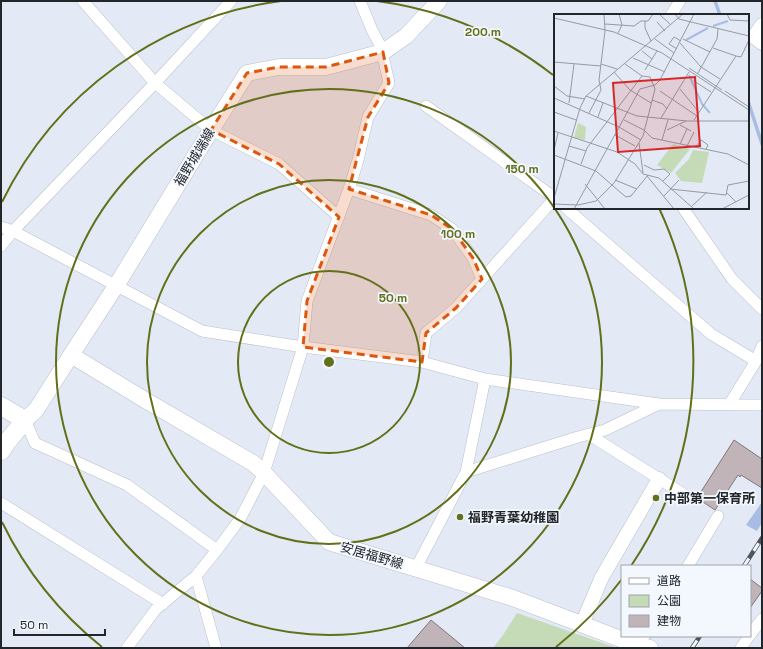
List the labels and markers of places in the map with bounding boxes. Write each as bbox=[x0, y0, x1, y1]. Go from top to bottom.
centre of rings bbox=[322, 355, 336, 369]
place label: 中部第一保育所 bbox=[664, 490, 755, 507]
marker: 中部第一保育所 bbox=[651, 493, 661, 503]
place label: 福野青葉幼稚園 bbox=[468, 509, 559, 526]
marker: 福野青葉幼稚園 bbox=[455, 512, 465, 522]

